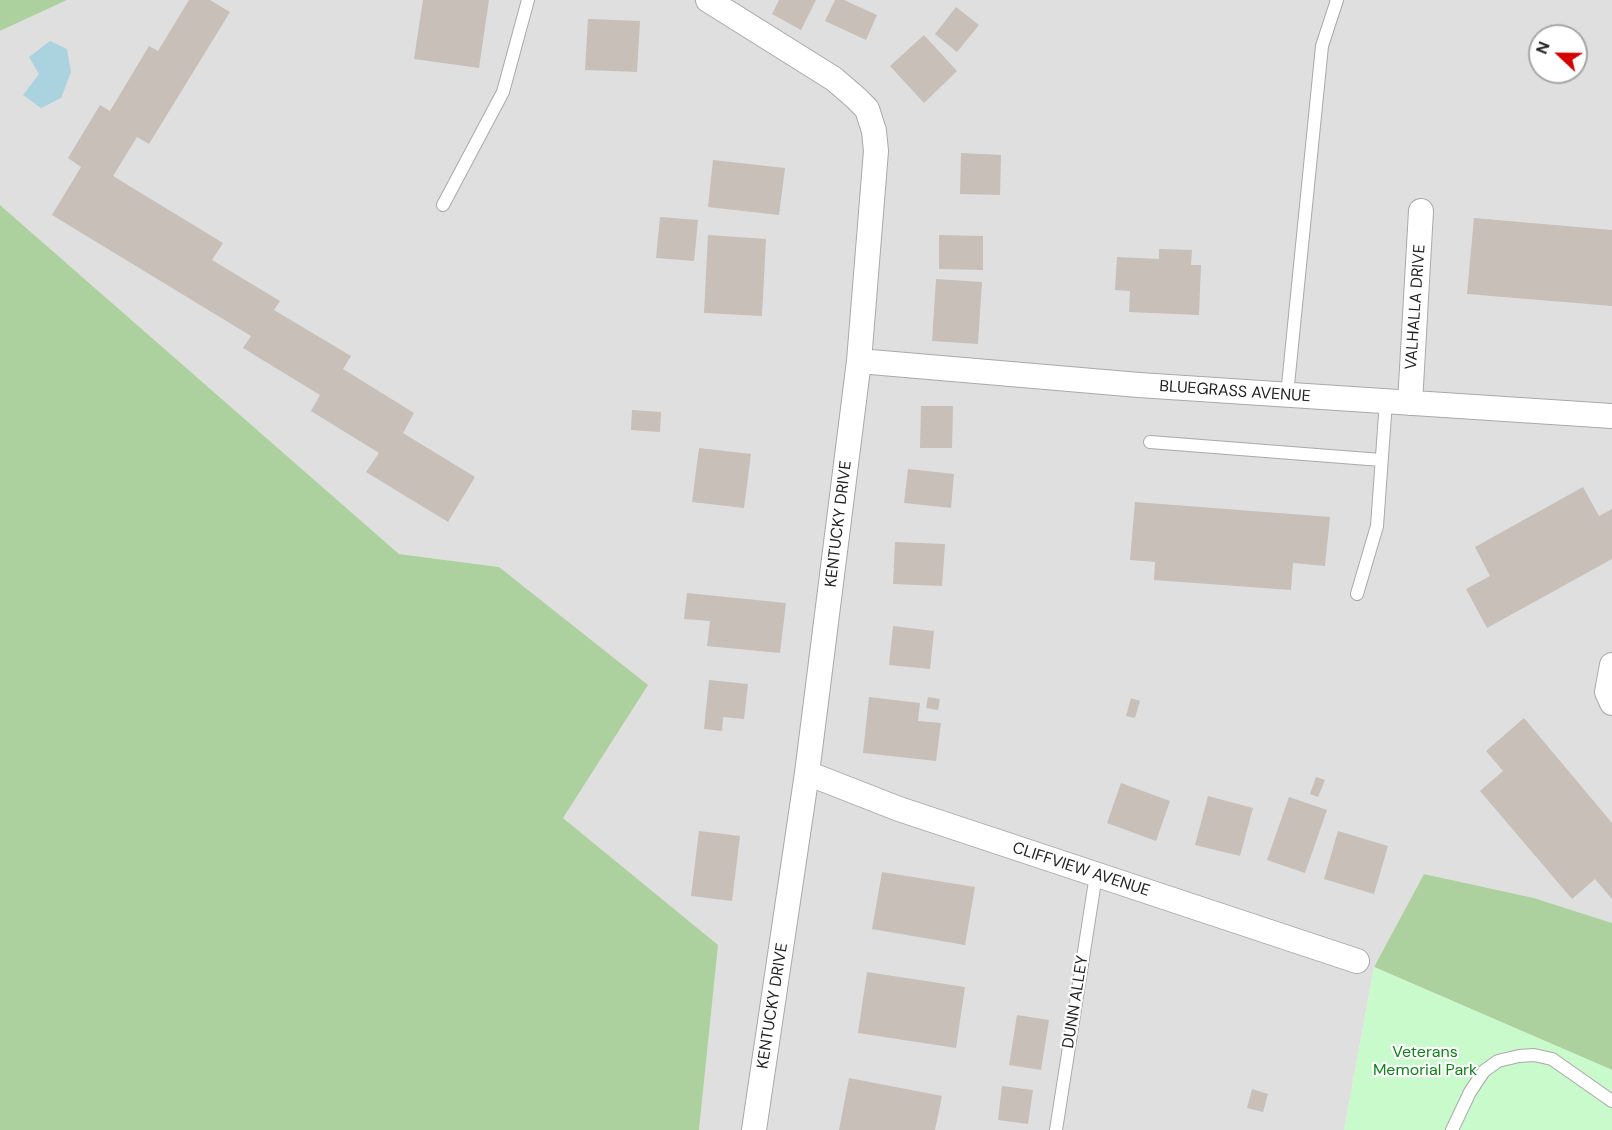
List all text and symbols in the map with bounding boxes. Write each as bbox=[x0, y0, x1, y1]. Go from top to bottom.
north arrow bbox=[1528, 24, 1588, 84]
text: N bbox=[1531, 38, 1555, 57]
street label: VALHALLA DRIVE bbox=[1402, 244, 1430, 370]
street label: BLUEGRASS AVENUE bbox=[1159, 377, 1311, 407]
street label: KENTUCKY DRIVE bbox=[822, 460, 856, 588]
street label: CLIFFVIEW AVENUE bbox=[1010, 839, 1152, 901]
street label: KENTUCKY DRIVE bbox=[754, 942, 792, 1070]
street label: DUNN ALLEY bbox=[1059, 954, 1093, 1050]
park label: Veterans Memorial Park bbox=[1373, 1043, 1477, 1081]

